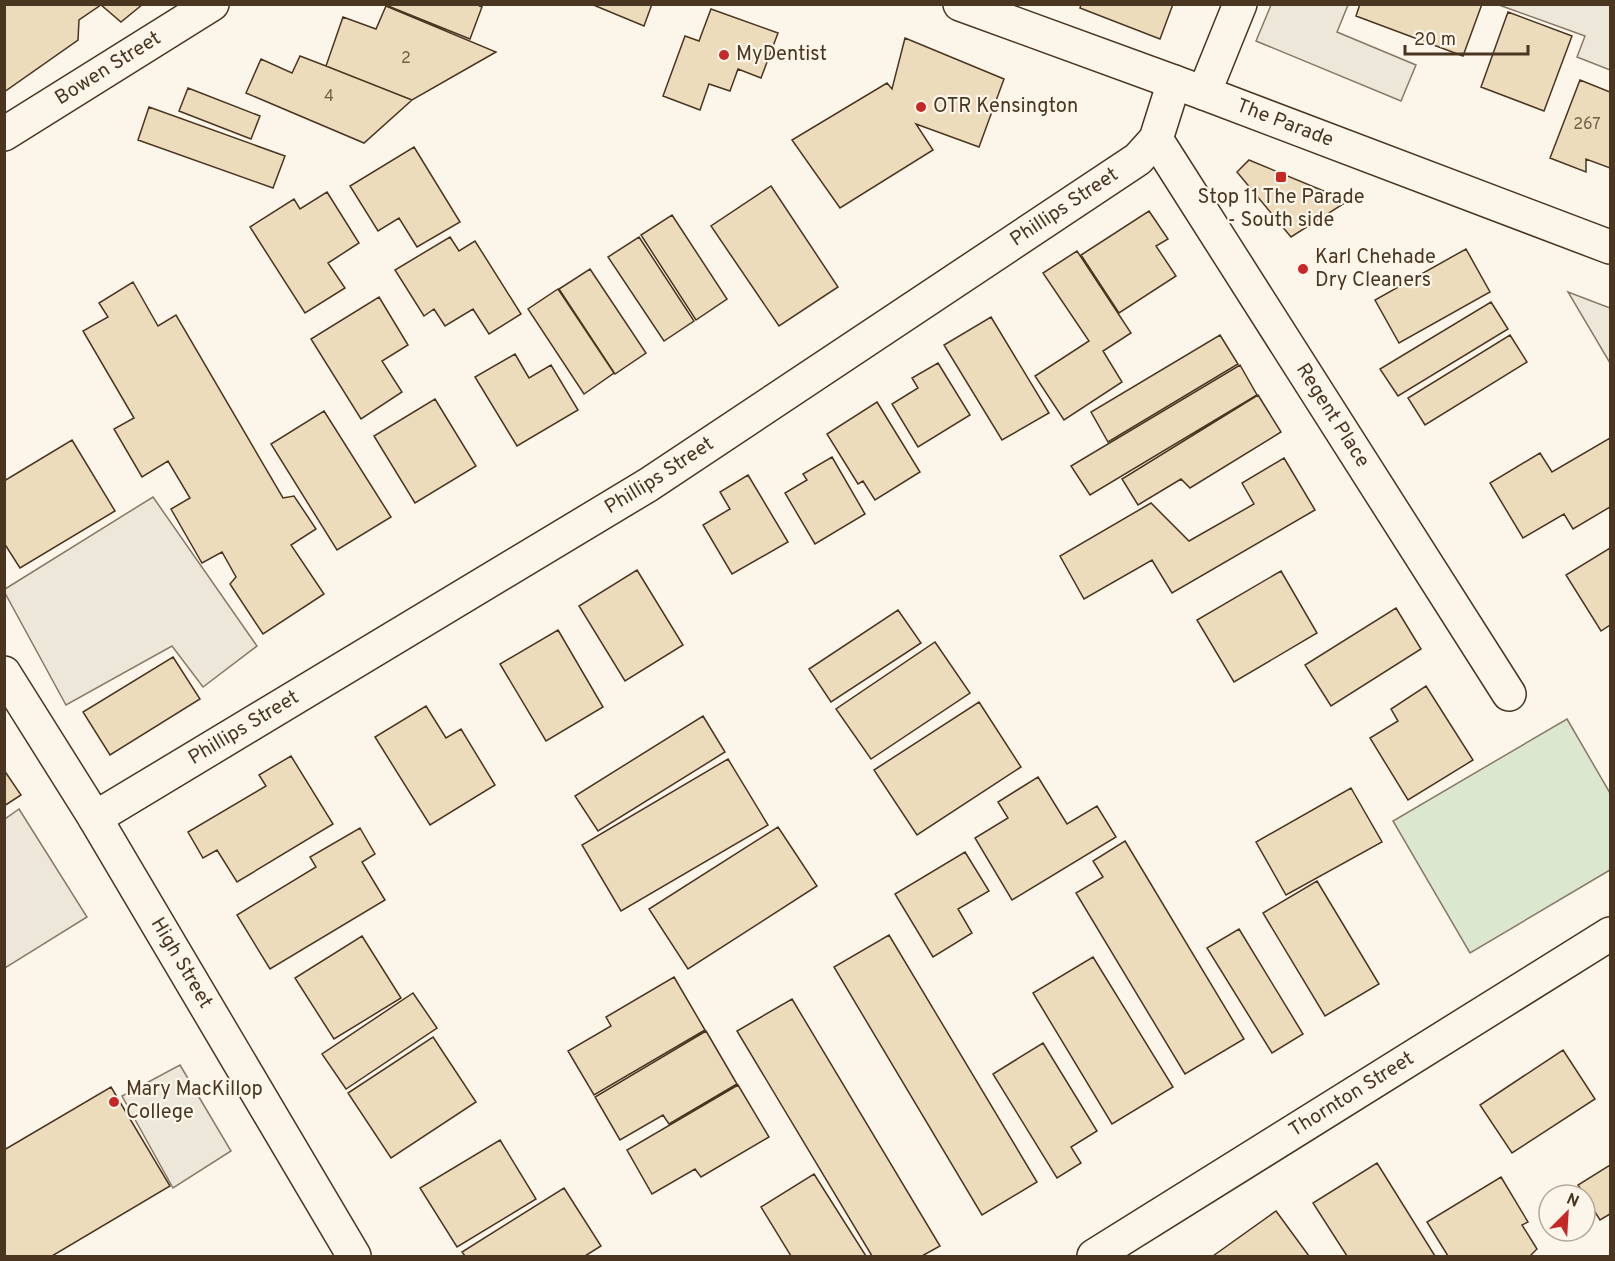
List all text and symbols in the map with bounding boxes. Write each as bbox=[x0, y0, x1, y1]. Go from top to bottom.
scale bar bbox=[1405, 18, 1528, 56]
street label: Bowen Street bbox=[50, 26, 166, 112]
text: 20 m bbox=[1414, 29, 1456, 52]
place label: MyDentist bbox=[736, 42, 827, 68]
marker: MyDentist bbox=[717, 48, 731, 62]
house number: 2 bbox=[401, 49, 411, 69]
house number: 4 bbox=[324, 87, 334, 107]
street label: The Parade bbox=[1232, 93, 1337, 154]
place label: OTR Kensington bbox=[933, 94, 1078, 120]
marker: OTR Kensington bbox=[914, 100, 928, 114]
house number: 267 bbox=[1573, 115, 1601, 135]
street label: Phillips Street bbox=[1006, 162, 1124, 253]
marker: Stop 11 The Parade - South side bbox=[1274, 170, 1288, 184]
place label: Stop 11 The Parade - South side bbox=[1198, 185, 1364, 234]
place label: Karl Chehade Dry Cleaners bbox=[1315, 245, 1436, 294]
marker: Karl Chehade Dry Cleaners bbox=[1296, 262, 1310, 276]
street label: Regent Place bbox=[1289, 359, 1375, 473]
street label: Phillips Street bbox=[600, 432, 719, 521]
street label: Phillips Street bbox=[184, 685, 304, 772]
street label: High Street bbox=[144, 913, 218, 1014]
street label: Thornton Street bbox=[1285, 1046, 1419, 1144]
place label: Mary MacKillop College bbox=[126, 1077, 263, 1126]
marker: Mary MacKillop College bbox=[107, 1095, 121, 1109]
north arrow bbox=[1537, 1183, 1597, 1243]
text: N bbox=[1563, 1190, 1582, 1213]

